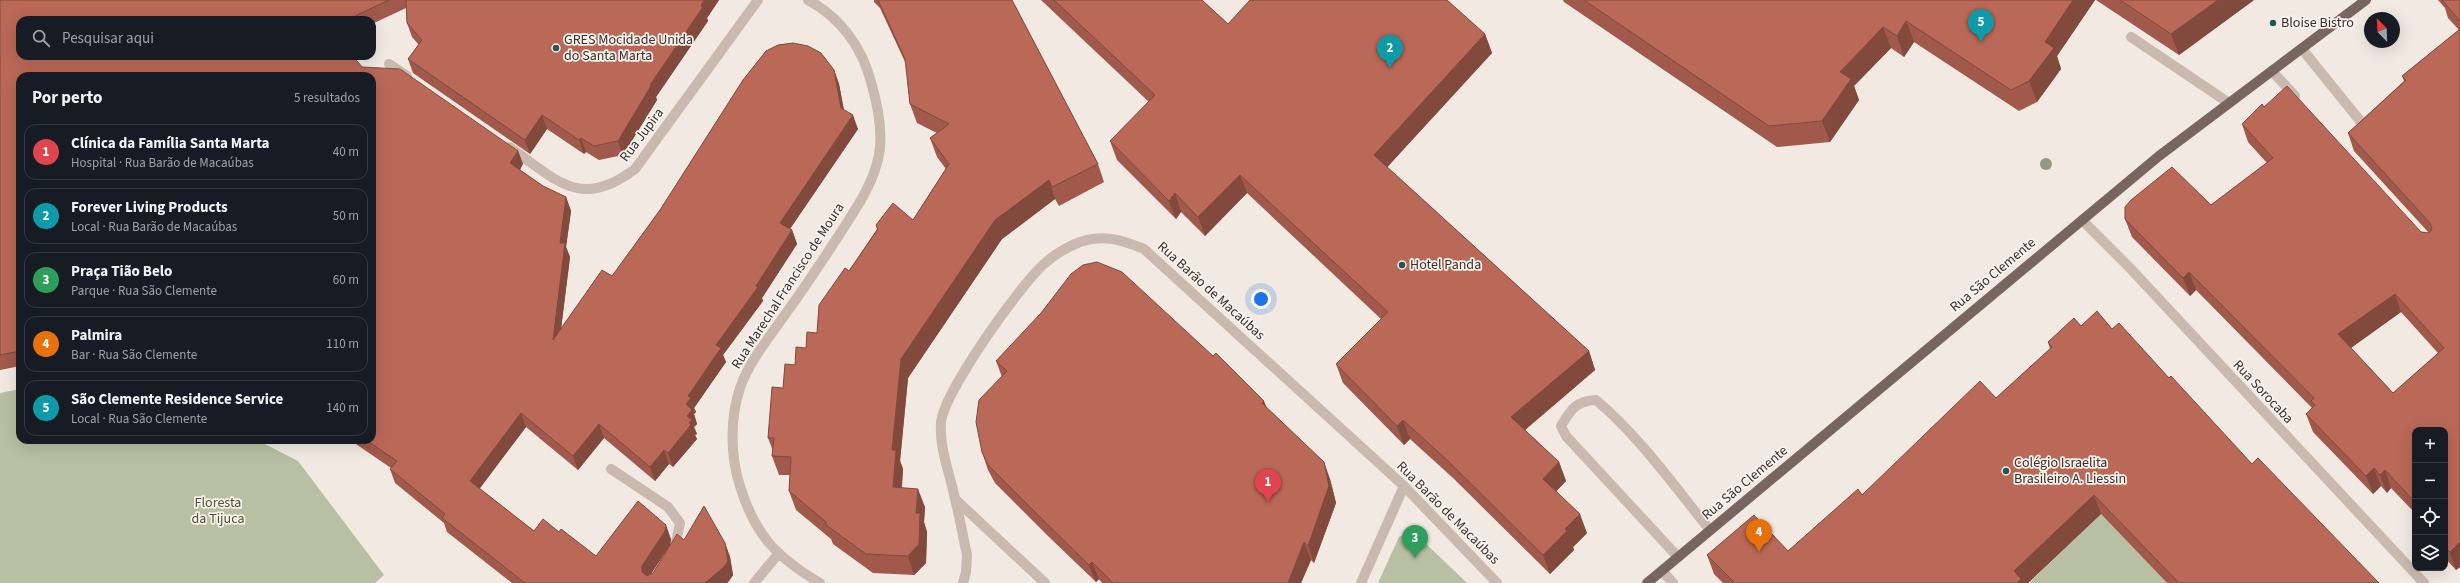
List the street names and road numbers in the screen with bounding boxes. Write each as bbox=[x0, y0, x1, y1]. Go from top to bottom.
street label: Rua Jupira bbox=[615, 104, 669, 166]
street label: Rua Marechal Francisco de Moura bbox=[727, 199, 849, 373]
street label: Rua São Clemente bbox=[1946, 233, 2040, 317]
street label: Rua Barão de Macaúbas bbox=[1153, 237, 1269, 345]
street label: Rua Sorocaba bbox=[2228, 356, 2298, 428]
street label: Rua São Clemente bbox=[1698, 441, 1792, 525]
street label: Rua Barão de Macaúbas bbox=[1392, 457, 1504, 569]

